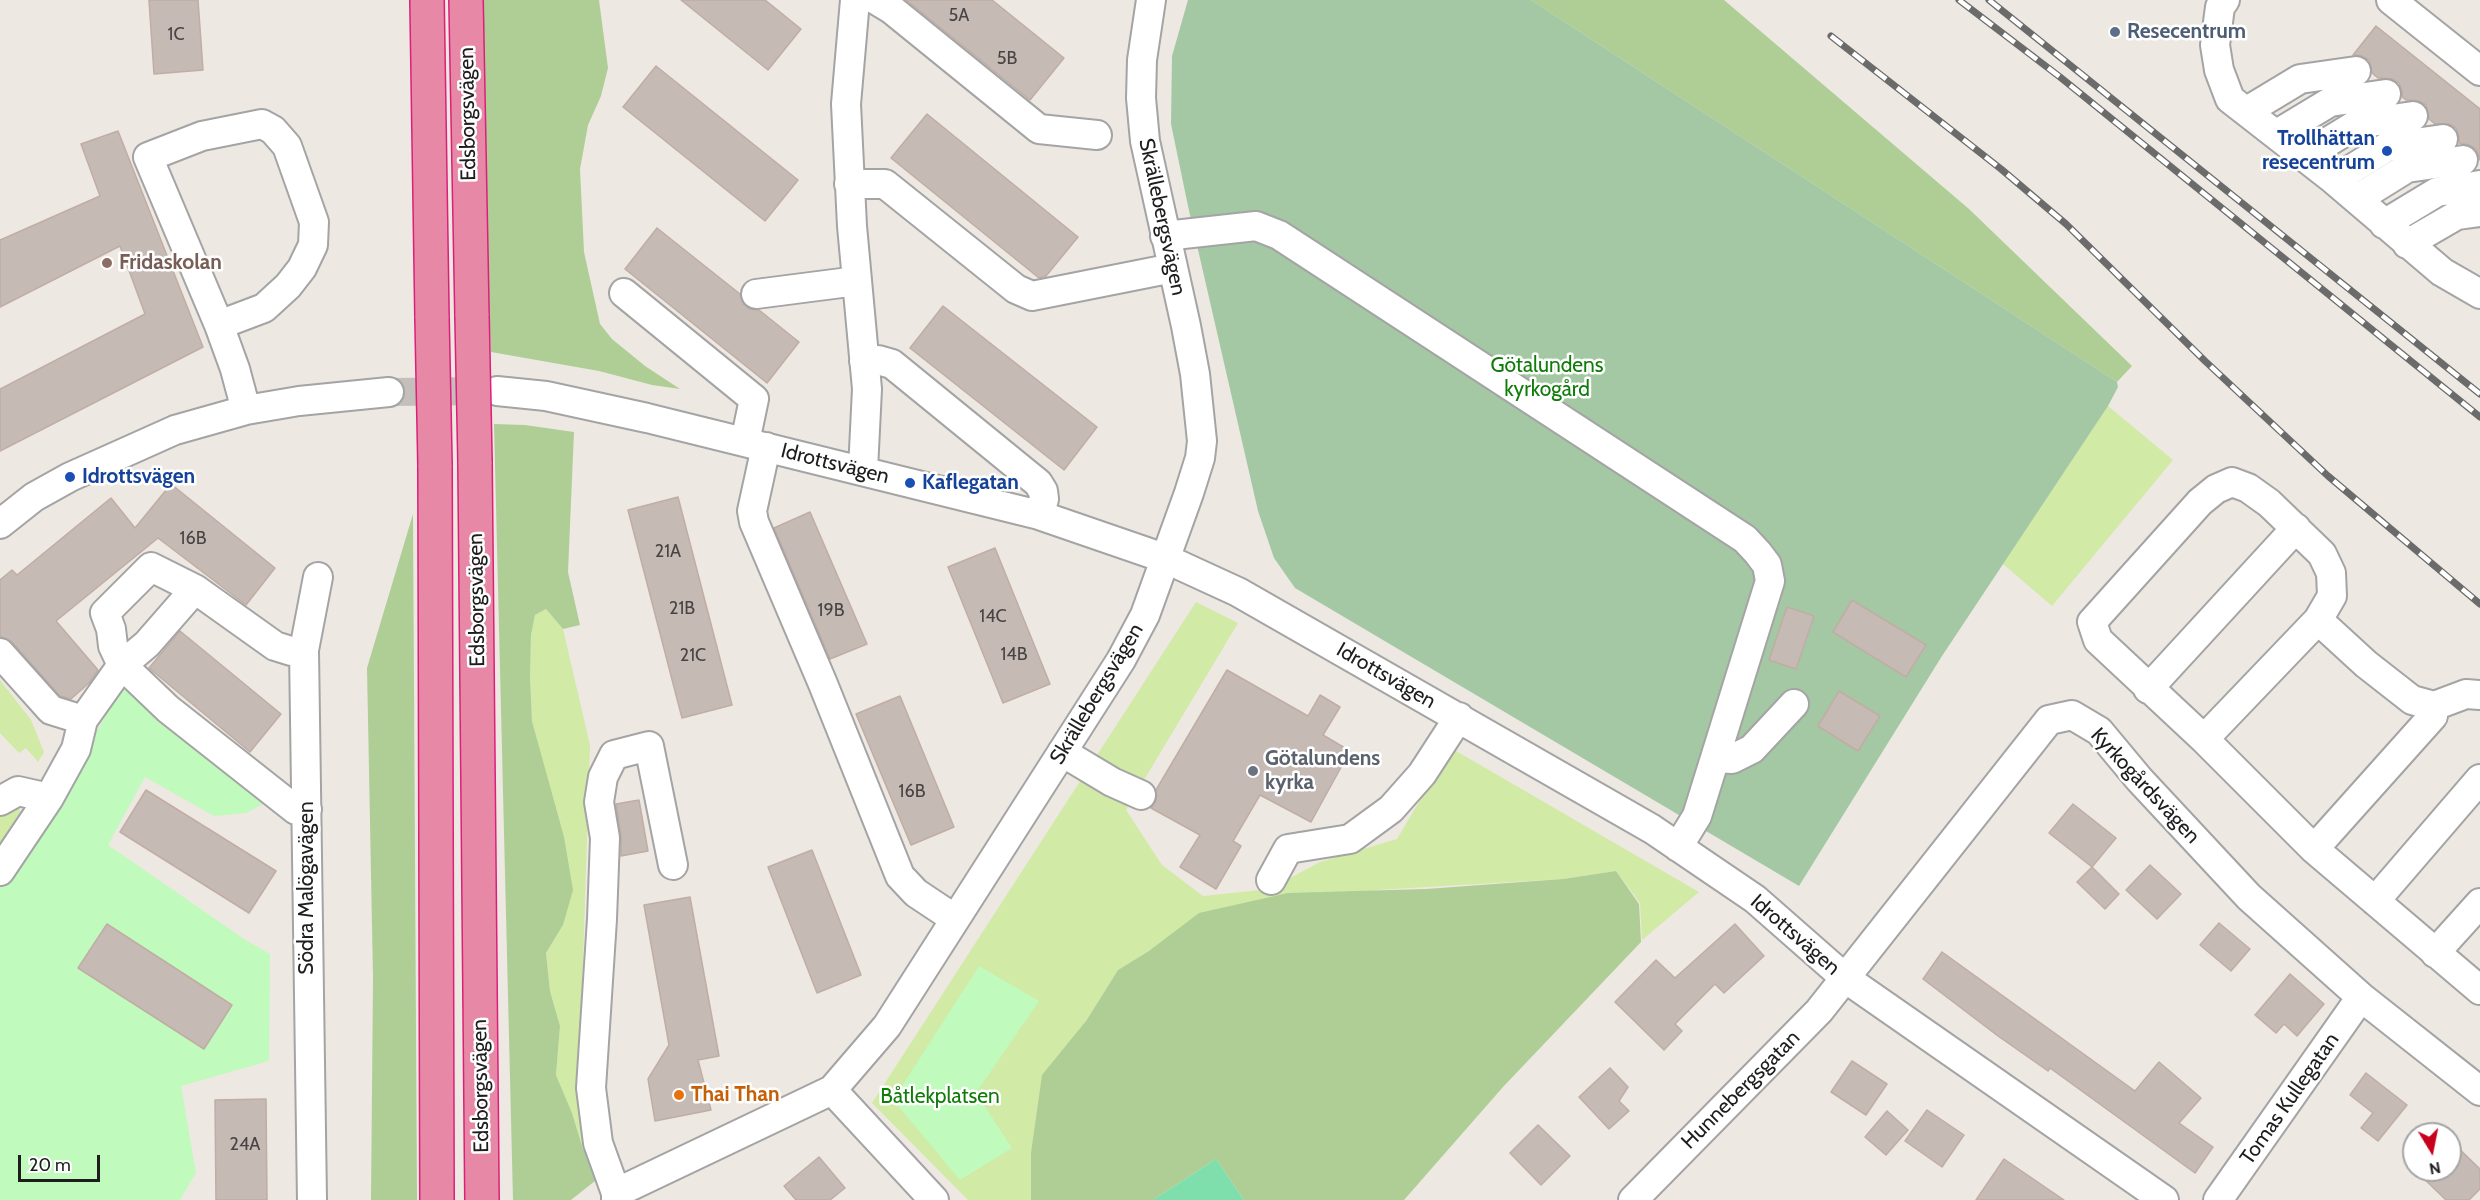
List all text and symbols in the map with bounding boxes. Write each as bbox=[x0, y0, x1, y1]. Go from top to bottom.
house number: 5A bbox=[949, 5, 969, 27]
place label: Resecentrum bbox=[2127, 19, 2246, 45]
house number: 1C bbox=[168, 24, 184, 46]
marker: Resecentrum bbox=[2108, 25, 2122, 39]
street label: Edsborgsvägen bbox=[454, 47, 482, 181]
house number: 5B bbox=[997, 48, 1017, 70]
place label: Trollhättan resecentrum bbox=[2262, 126, 2375, 176]
street label: Skrällebergsvägen bbox=[1133, 136, 1191, 298]
marker: Trollhättan resecentrum bbox=[2380, 144, 2394, 158]
place label: Fridaskolan bbox=[119, 250, 222, 276]
marker: Fridaskolan bbox=[100, 256, 114, 270]
park label: Götalundens kyrkogård bbox=[1490, 353, 1604, 403]
street label: Idrottsvägen bbox=[778, 438, 892, 490]
place label: Idrottsvägen bbox=[82, 464, 195, 490]
marker: Idrottsvägen bbox=[63, 470, 77, 484]
place label: Kaflegatan bbox=[922, 470, 1019, 496]
marker: Kaflegatan bbox=[903, 476, 917, 490]
house number: 16B bbox=[180, 528, 206, 550]
street label: Edsborgsvägen bbox=[463, 533, 491, 667]
house number: 21A bbox=[655, 541, 681, 563]
house number: 21B bbox=[669, 598, 695, 620]
house number: 19B bbox=[818, 600, 844, 622]
house number: 14C bbox=[979, 606, 1007, 628]
street label: Skrällebergsvägen bbox=[1045, 619, 1149, 769]
street label: Idrottsvägen bbox=[1332, 637, 1440, 715]
house number: 14B bbox=[1000, 644, 1028, 666]
house number: 21C bbox=[680, 645, 706, 667]
street label: Kyrkogårdsvägen bbox=[2085, 723, 2205, 849]
place label: Götalundens kyrka bbox=[1265, 746, 1380, 796]
marker: Götalundens kyrka bbox=[1246, 764, 1260, 778]
house number: 16B bbox=[899, 781, 925, 803]
street label: Södra Malögavägen bbox=[294, 801, 320, 975]
street label: Idrottsvägen bbox=[1745, 889, 1845, 981]
street label: Edsborgsvägen bbox=[467, 1019, 495, 1153]
street label: Hunnebergsgatan bbox=[1677, 1026, 1805, 1154]
street label: Tomas Kullegatan bbox=[2235, 1028, 2345, 1170]
place label: Thai Than bbox=[691, 1082, 779, 1108]
park label: Båtlekplatsen bbox=[880, 1084, 1000, 1110]
marker: Thai Than bbox=[672, 1088, 686, 1102]
north arrow bbox=[2402, 1122, 2462, 1182]
house number: 24A bbox=[230, 1134, 260, 1156]
scale bar bbox=[21, 1143, 104, 1181]
text: 20 m bbox=[29, 1154, 71, 1176]
text: N bbox=[2428, 1158, 2442, 1179]

